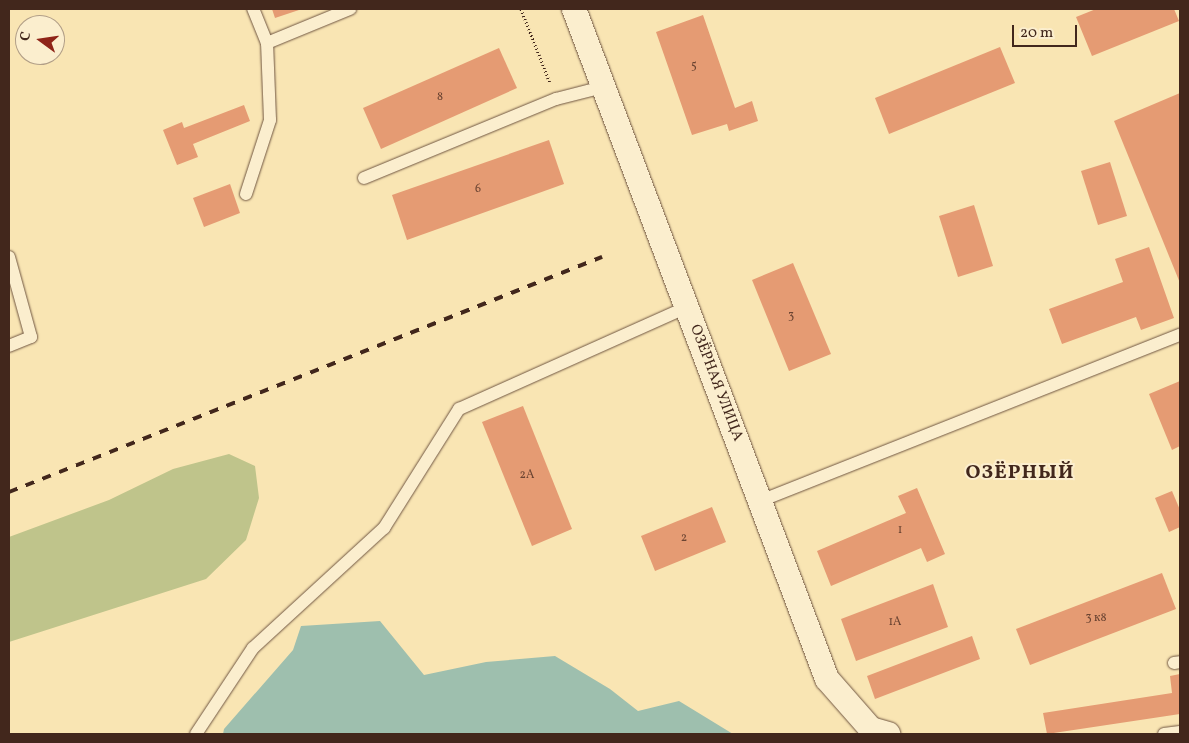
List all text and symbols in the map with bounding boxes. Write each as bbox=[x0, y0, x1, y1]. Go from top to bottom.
north arrow bbox=[15, 15, 65, 65]
scale bar bbox=[1014, 15, 1079, 47]
text: 20 m bbox=[1020, 23, 1053, 44]
text: С bbox=[16, 30, 36, 43]
house number: 5 bbox=[691, 60, 697, 74]
house number: 8 bbox=[437, 91, 443, 105]
house number: 6 bbox=[475, 183, 481, 197]
house number: 3 bbox=[788, 310, 794, 324]
street label: ОЗЁРНАЯ УЛИЦА bbox=[685, 322, 747, 444]
district label: ОЗЁРНЫЙ bbox=[965, 461, 1075, 485]
house number: 2А bbox=[520, 469, 534, 483]
house number: 1 bbox=[898, 524, 902, 538]
house number: 2 bbox=[681, 532, 687, 546]
house number: 3 к8 bbox=[1085, 612, 1107, 626]
house number: 1А bbox=[888, 616, 902, 630]

